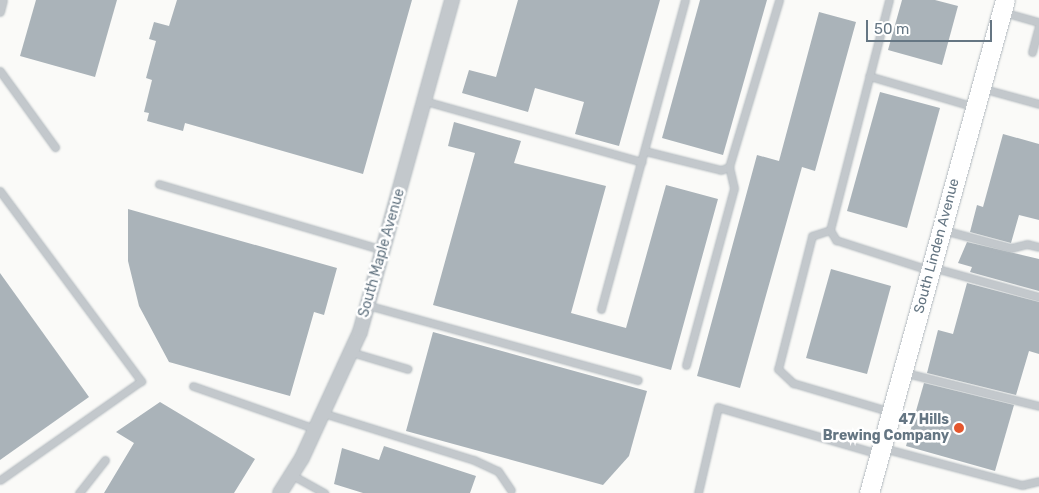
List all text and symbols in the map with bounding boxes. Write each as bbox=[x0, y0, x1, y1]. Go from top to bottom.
scale bar bbox=[869, 10, 995, 42]
text: 50 m bbox=[874, 20, 909, 38]
street label: South Linden Avenue bbox=[911, 176, 963, 316]
street label: South Maple Avenue bbox=[356, 187, 408, 319]
place label: 47 Hills Brewing Company bbox=[823, 412, 949, 444]
marker: 47 Hills Brewing Company bbox=[953, 422, 965, 434]

